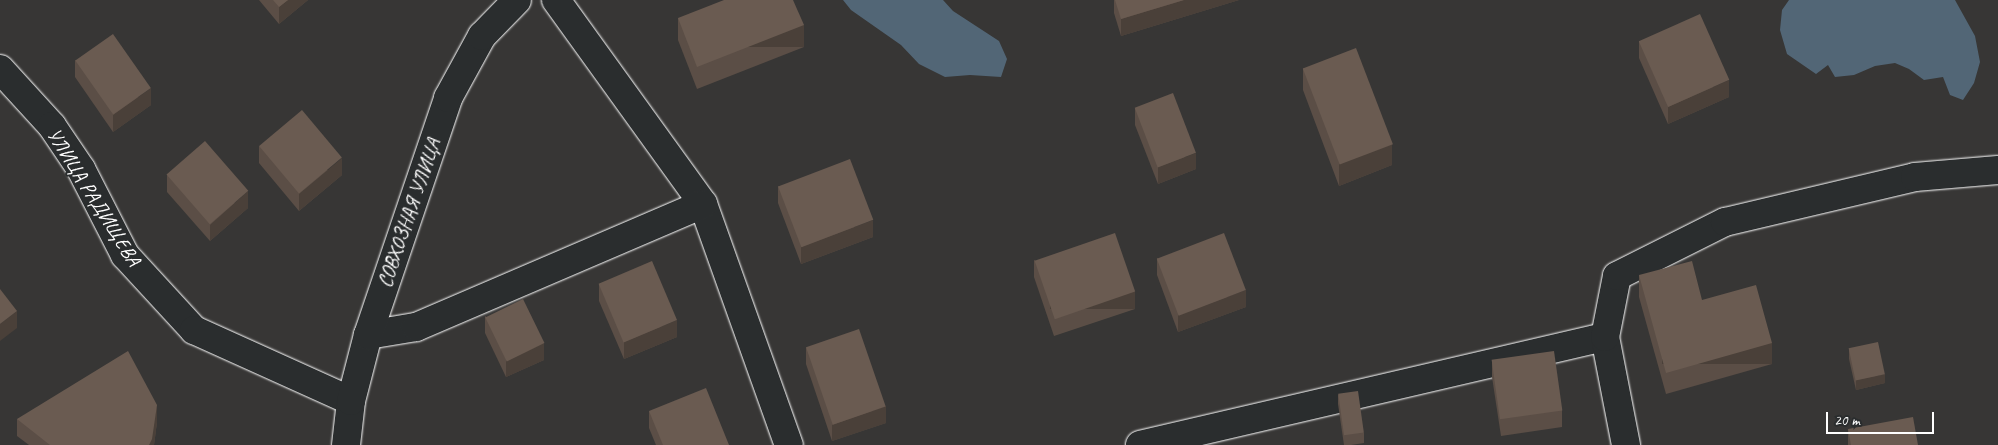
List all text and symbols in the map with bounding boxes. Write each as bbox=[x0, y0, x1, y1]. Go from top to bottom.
street label: УЛИЦА РАДИЩЕВА bbox=[43, 125, 145, 269]
street label: СОВХОЗНАЯ УЛИЦА bbox=[372, 136, 446, 290]
scale bar bbox=[1828, 402, 1936, 434]
text: 20 m bbox=[1834, 411, 1860, 430]

